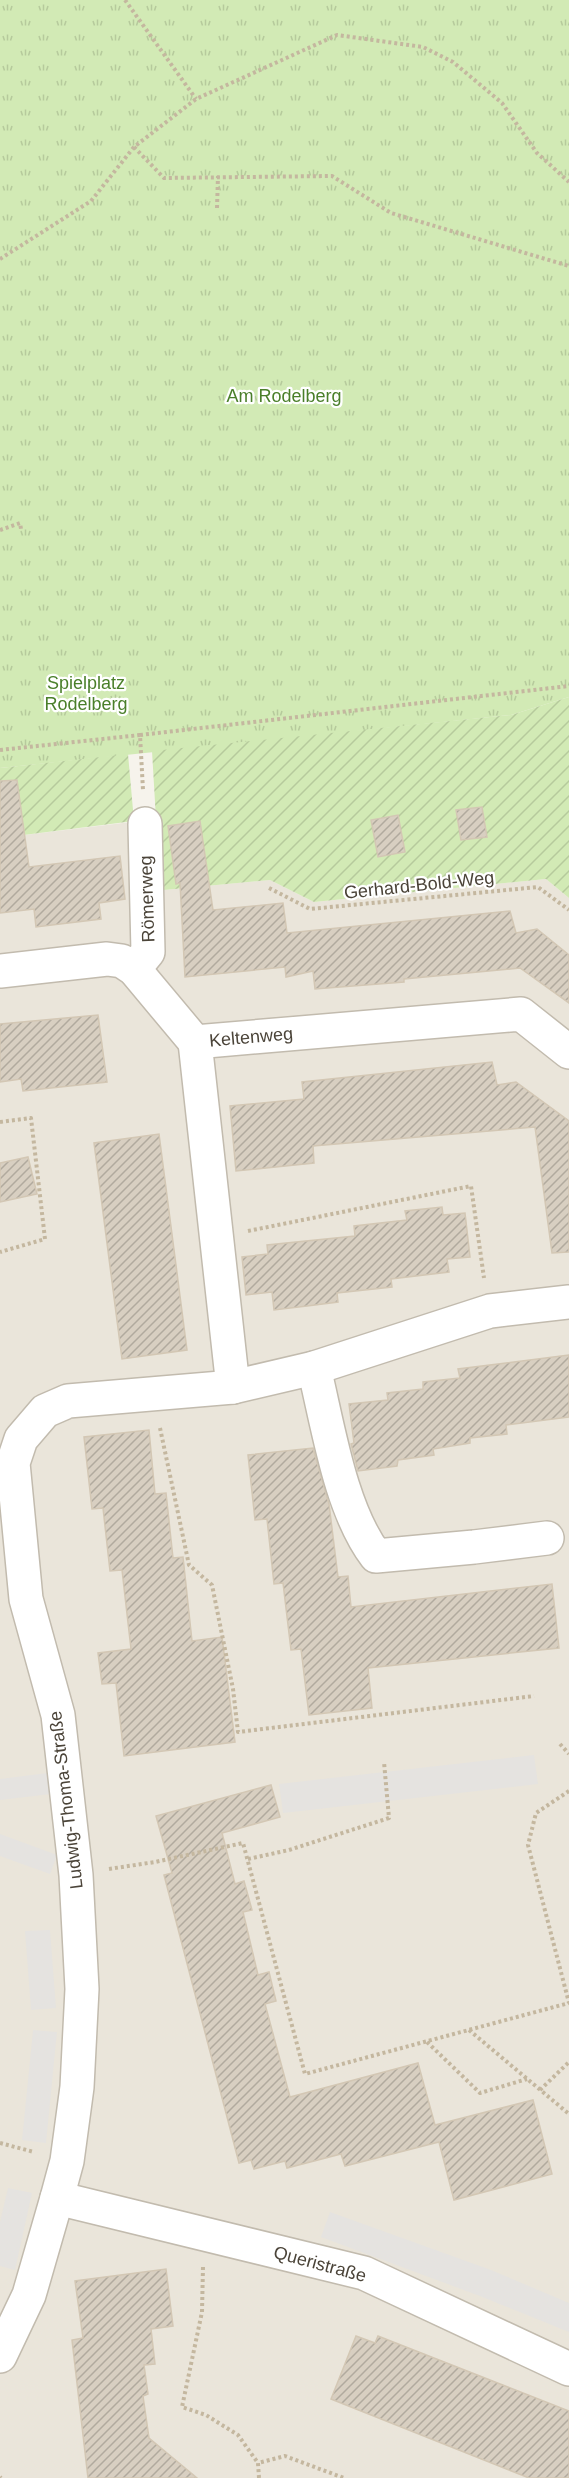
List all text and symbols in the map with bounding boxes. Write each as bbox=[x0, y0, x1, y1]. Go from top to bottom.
park label: Am Rodelberg bbox=[226, 386, 342, 406]
park label: Spielplatz Rodelberg bbox=[44, 673, 128, 714]
street label: Römerweg bbox=[135, 855, 159, 943]
street label: Gerhard-Bold-Weg bbox=[343, 867, 495, 903]
street label: Keltenweg bbox=[208, 1023, 294, 1051]
street label: Ludwig-Thoma-Straße bbox=[45, 1710, 87, 1890]
street label: Queristraße bbox=[272, 2242, 368, 2286]

